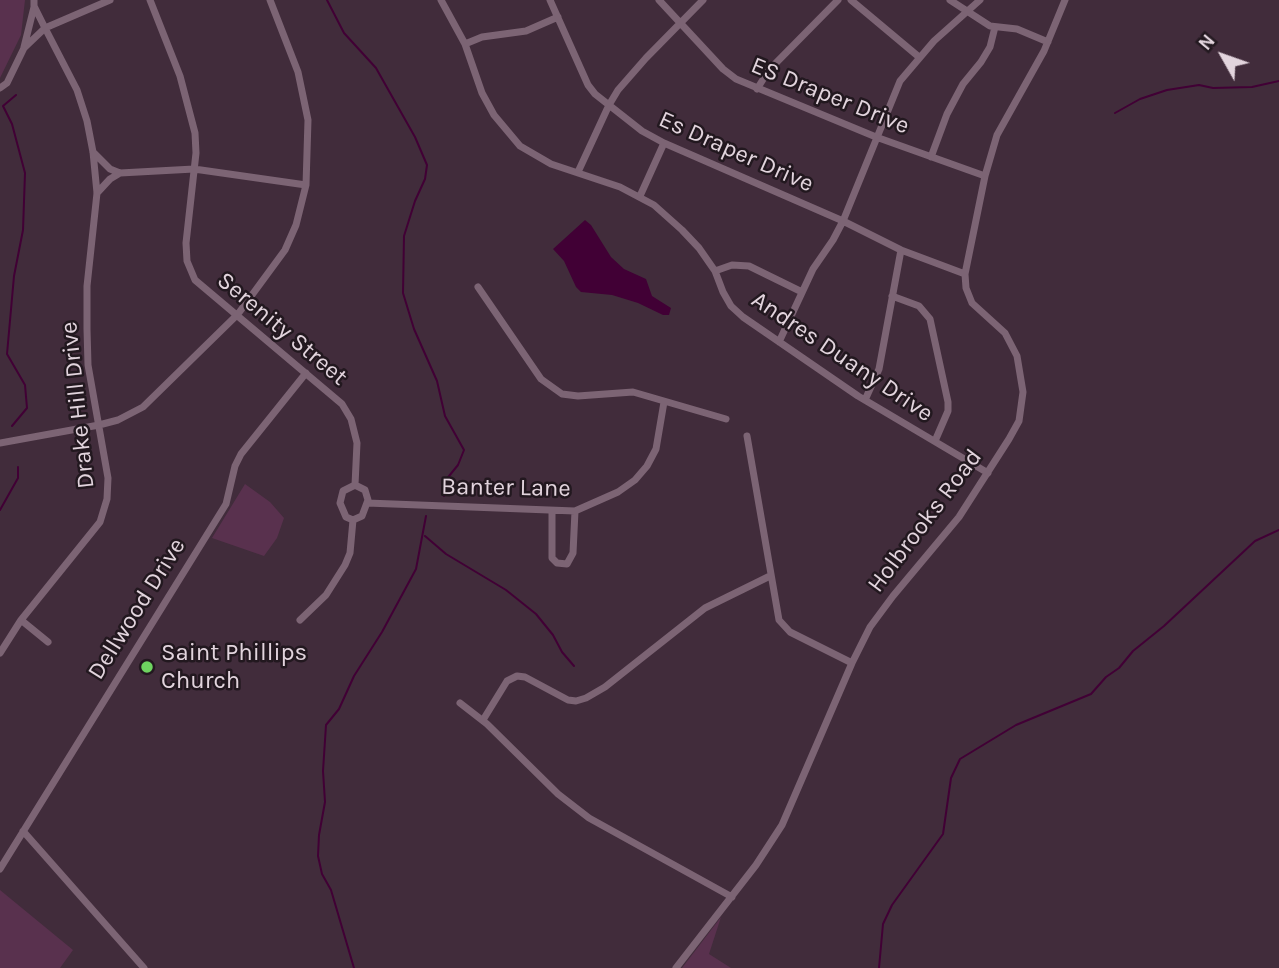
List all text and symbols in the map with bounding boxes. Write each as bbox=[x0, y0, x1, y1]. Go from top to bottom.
north arrow bbox=[1188, 21, 1258, 91]
text: N bbox=[1194, 30, 1220, 55]
street label: ES Draper Drive bbox=[747, 51, 913, 141]
street label: Es Draper Drive bbox=[654, 105, 818, 199]
street label: Serenity Street bbox=[211, 266, 353, 392]
street label: Andres Duany Drive bbox=[746, 286, 938, 428]
street label: Drake Hill Drive bbox=[55, 320, 101, 490]
street label: Holbrooks Road bbox=[862, 444, 988, 598]
street label: Banter Lane bbox=[441, 472, 571, 504]
street label: Dellwood Drive bbox=[82, 533, 192, 685]
place label: Saint Phillips Church bbox=[161, 639, 307, 695]
marker: Saint Phillips Church bbox=[139, 659, 155, 675]

